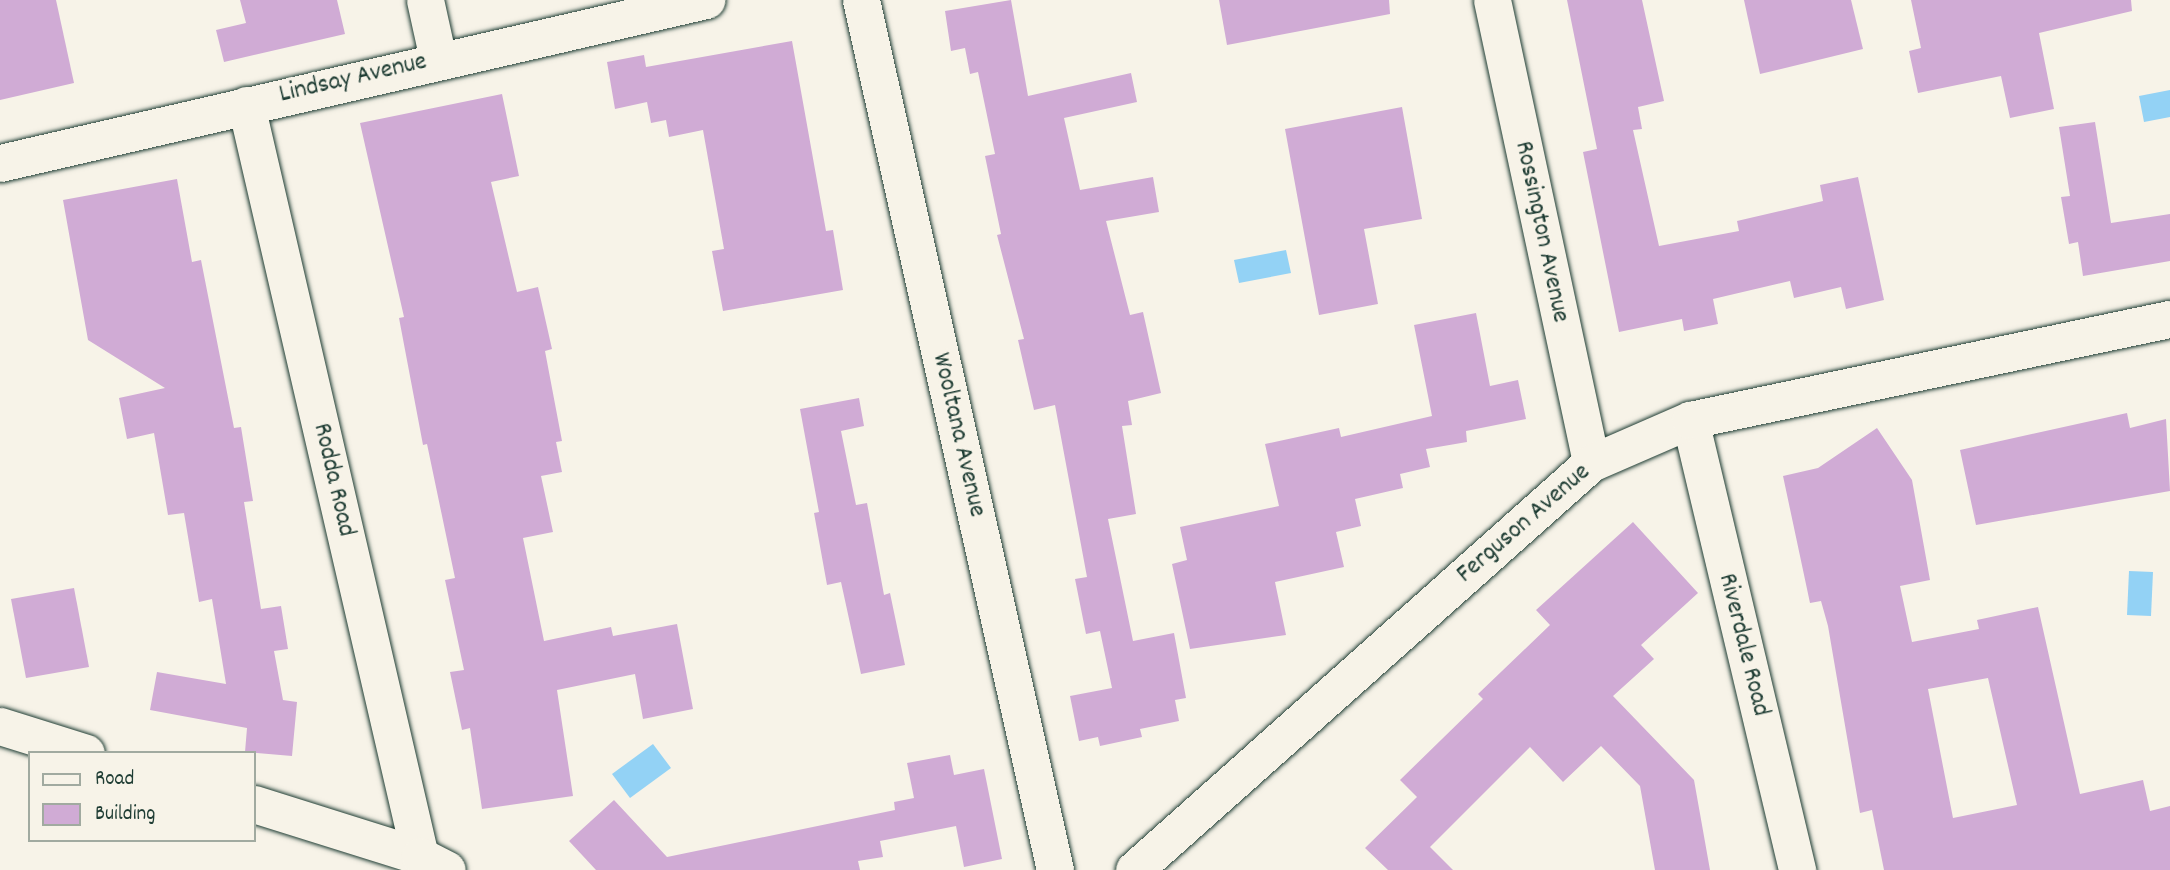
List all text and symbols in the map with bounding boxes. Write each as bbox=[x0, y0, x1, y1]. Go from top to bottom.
street label: Lindsay Avenue bbox=[276, 47, 430, 111]
street label: Rossington Avenue bbox=[1507, 138, 1575, 326]
street label: Wooltana Avenue bbox=[924, 350, 992, 520]
street label: Rodda Road bbox=[305, 420, 361, 540]
street label: Ferguson Avenue bbox=[1451, 457, 1597, 591]
street label: Riverdale Road bbox=[1710, 570, 1776, 720]
legend bbox=[28, 751, 256, 842]
text: Road bbox=[95, 765, 134, 795]
text: Building bbox=[95, 800, 155, 830]

